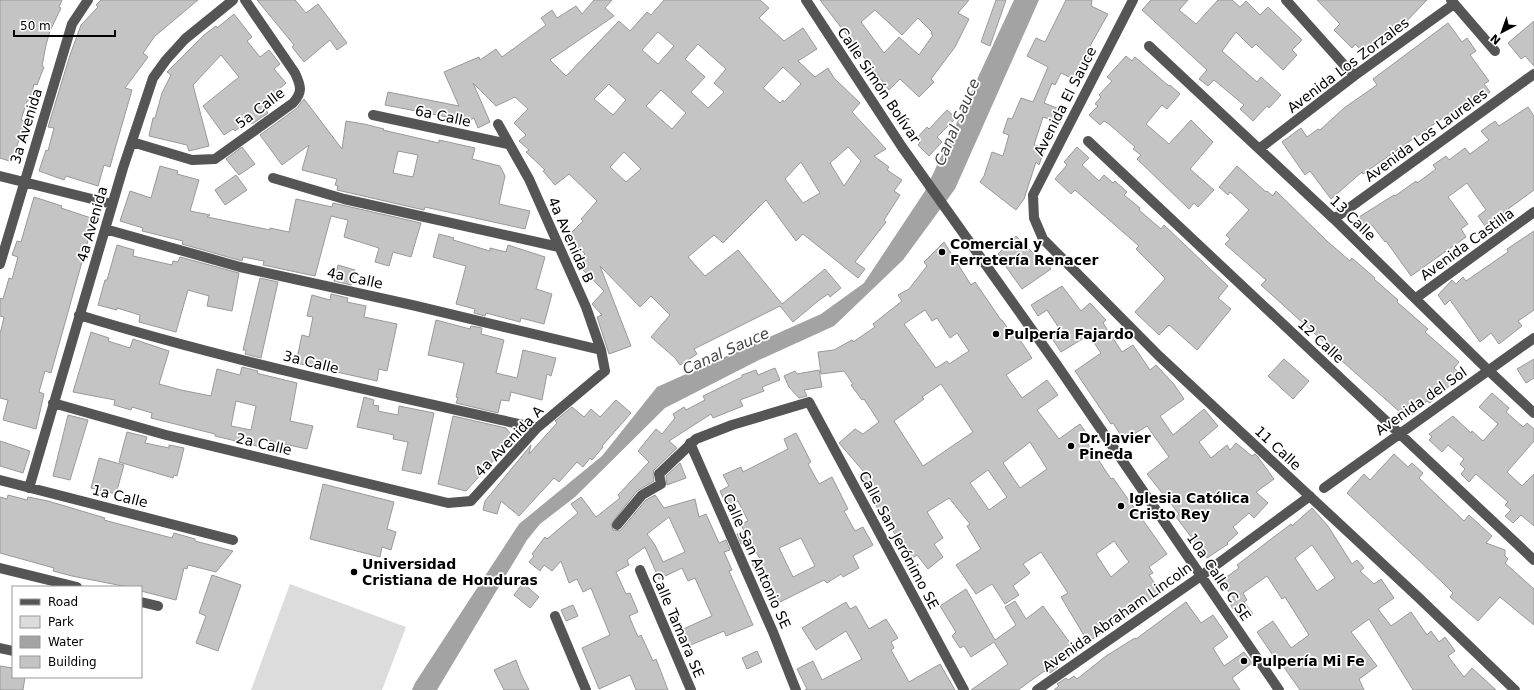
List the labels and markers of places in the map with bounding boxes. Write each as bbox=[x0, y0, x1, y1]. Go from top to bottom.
place label: Comercial y Ferretería Renacer bbox=[950, 236, 1098, 268]
marker: Comercial y Ferretería Renacer bbox=[937, 247, 947, 257]
place label: Pulpería Fajardo bbox=[1004, 326, 1134, 342]
marker: Pulpería Fajardo bbox=[991, 329, 1001, 339]
place label: Dr. Javier Pineda bbox=[1079, 430, 1151, 462]
marker: Dr. Javier Pineda bbox=[1066, 441, 1076, 451]
place label: Iglesia Católica Cristo Rey bbox=[1129, 490, 1249, 522]
marker: Iglesia Católica Cristo Rey bbox=[1116, 501, 1126, 511]
place label: Universidad Cristiana de Honduras bbox=[362, 556, 538, 588]
marker: Universidad Cristiana de Honduras bbox=[349, 567, 359, 577]
place label: Pulpería Mi Fe bbox=[1252, 653, 1365, 669]
marker: Pulpería Mi Fe bbox=[1239, 656, 1249, 666]

